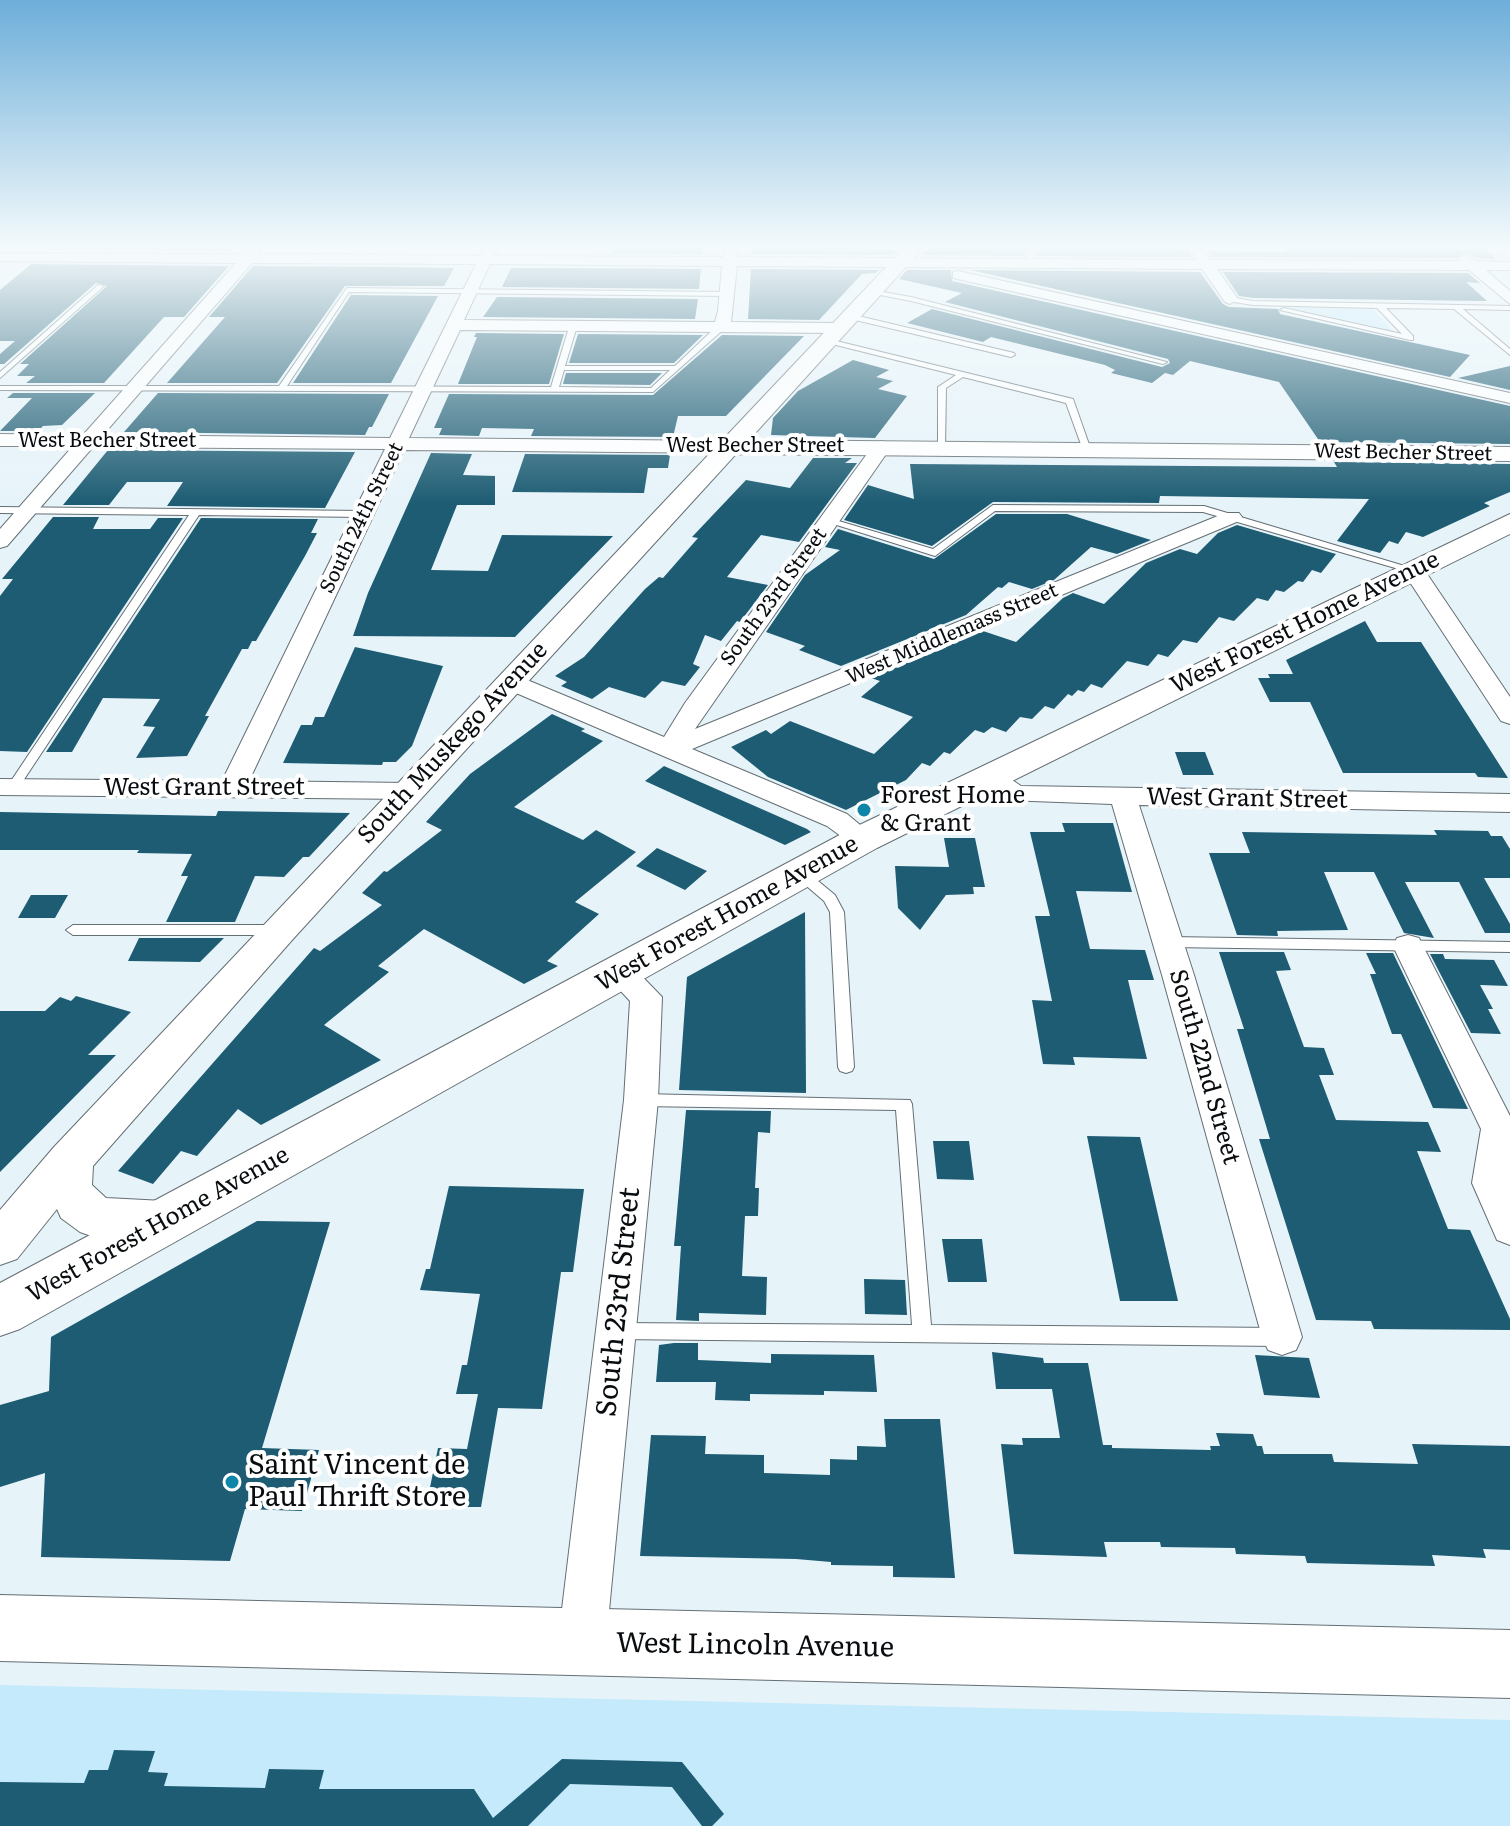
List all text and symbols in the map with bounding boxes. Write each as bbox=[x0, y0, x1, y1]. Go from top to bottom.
street label: West Becher Street bbox=[18, 429, 196, 453]
street label: West Becher Street bbox=[666, 434, 844, 458]
street label: South 24th Street bbox=[315, 439, 409, 597]
street label: West Becher Street bbox=[1314, 439, 1492, 467]
street label: South 23rd Street bbox=[716, 523, 832, 671]
street label: West Forest Home Avenue bbox=[1166, 545, 1444, 701]
street label: West Middlemass Street bbox=[842, 578, 1062, 690]
street label: South Muskego Avenue bbox=[352, 636, 554, 850]
street label: West Grant Street bbox=[103, 774, 305, 802]
place label: Forest Home & Grant bbox=[880, 782, 1025, 838]
street label: West Grant Street bbox=[1146, 783, 1348, 815]
marker: Forest Home & Grant bbox=[855, 801, 873, 819]
street label: West Forest Home Avenue bbox=[591, 830, 863, 998]
street label: South 22nd Street bbox=[1162, 966, 1246, 1168]
street label: West Forest Home Avenue bbox=[22, 1141, 294, 1309]
street label: South 23rd Street bbox=[590, 1186, 648, 1418]
place label: Saint Vincent de Paul Thrift Store bbox=[248, 1449, 466, 1515]
marker: Saint Vincent de Paul Thrift Store bbox=[223, 1473, 241, 1491]
street label: West Lincoln Avenue bbox=[615, 1627, 895, 1665]

